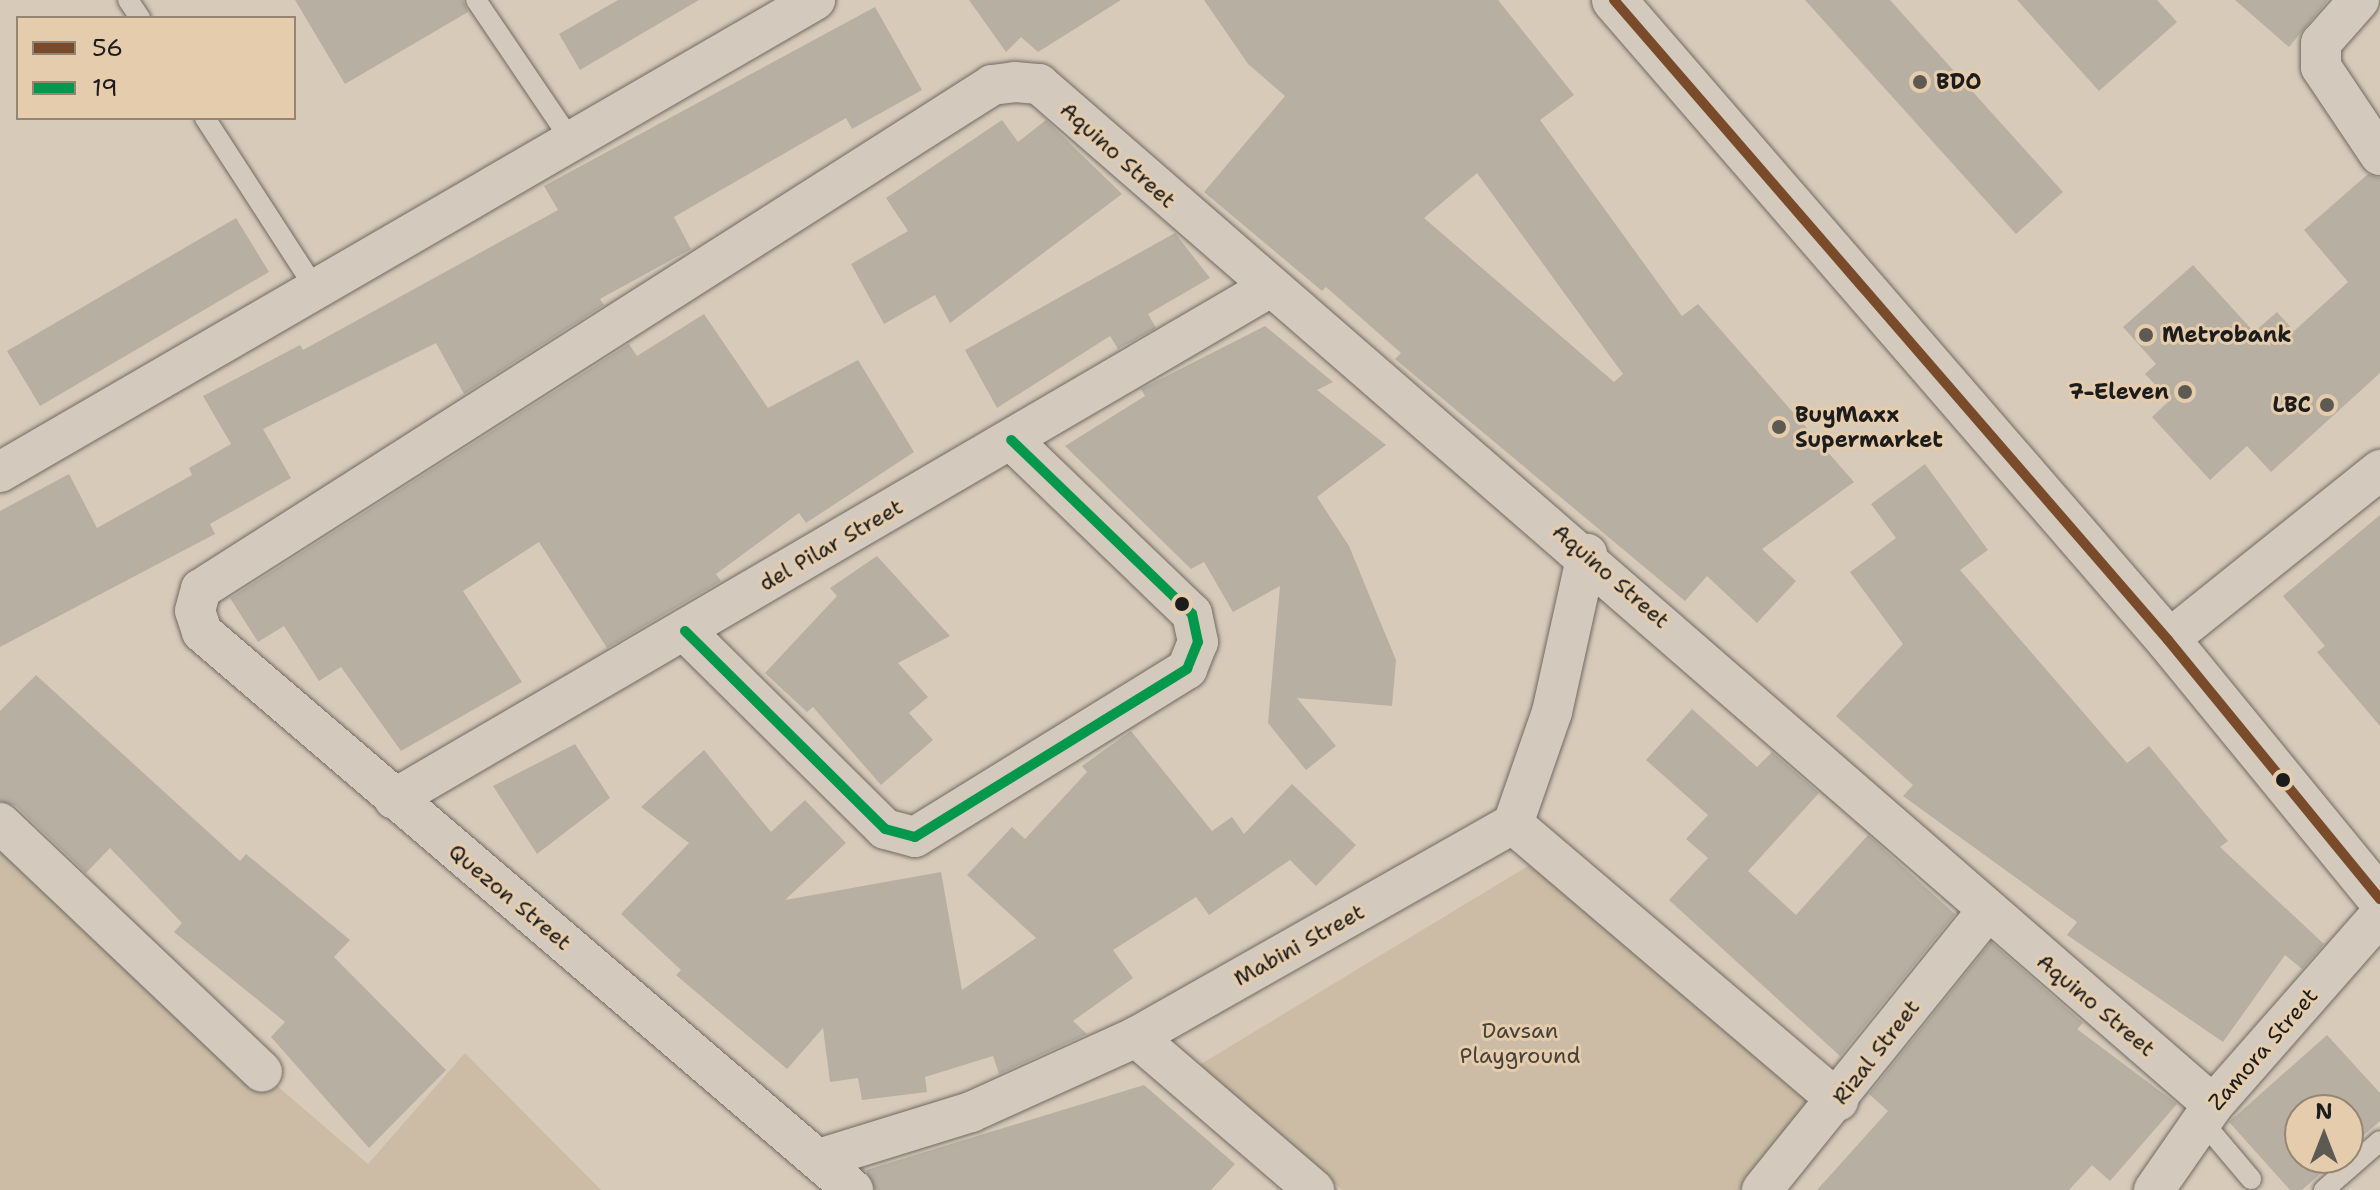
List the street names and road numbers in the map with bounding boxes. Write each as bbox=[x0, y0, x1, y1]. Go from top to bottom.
street label: Aquino Street bbox=[1055, 96, 1181, 214]
street label: del Pilar Street bbox=[755, 493, 907, 597]
street label: Aquino Street bbox=[1547, 518, 1675, 634]
street label: Quezon Street bbox=[443, 838, 577, 956]
street label: Mabini Street bbox=[1229, 898, 1369, 992]
street label: Aquino Street bbox=[2032, 948, 2160, 1062]
street label: Zamora Street bbox=[2203, 983, 2323, 1115]
street label: Rizal Street bbox=[1827, 994, 1925, 1110]

